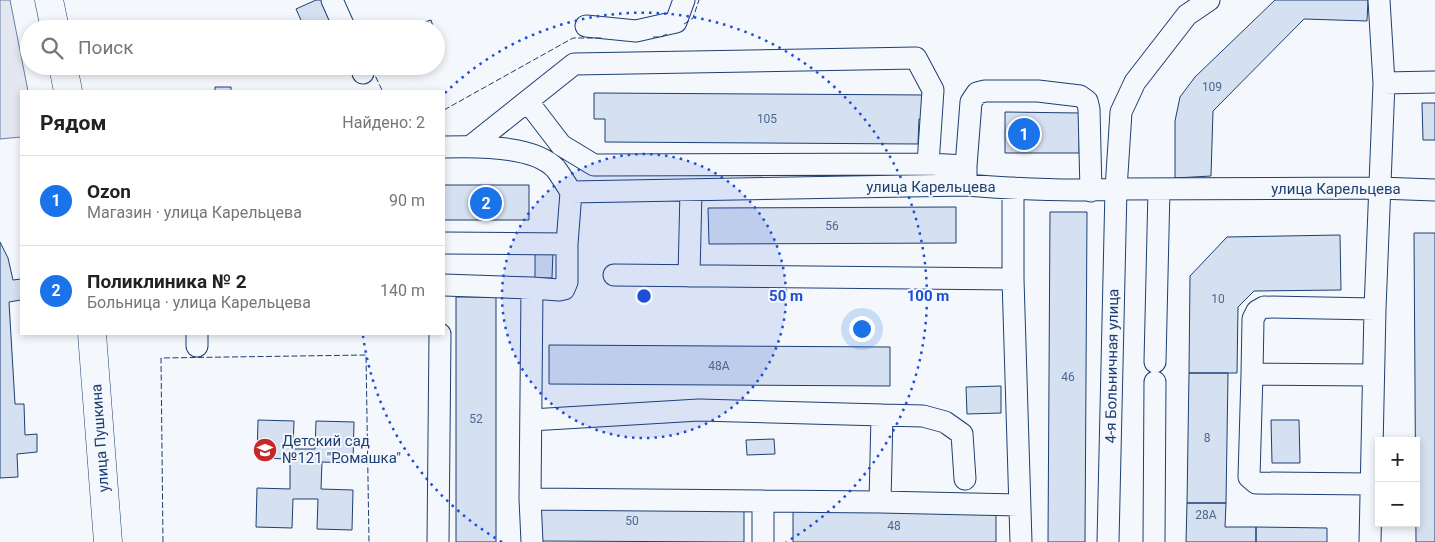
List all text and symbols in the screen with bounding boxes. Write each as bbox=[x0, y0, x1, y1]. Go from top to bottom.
search box bbox=[20, 20, 445, 75]
icon: search bbox=[38, 34, 66, 62]
text: Поиск bbox=[78, 36, 134, 59]
house number: 109 bbox=[1202, 80, 1222, 94]
text: Рядом bbox=[40, 111, 106, 135]
house number: 105 bbox=[757, 112, 777, 126]
text: Найдено: 2 bbox=[342, 113, 425, 132]
pin: 1 bbox=[1008, 115, 1040, 153]
street label: улица Карельцева bbox=[866, 178, 996, 196]
text: Ozon bbox=[87, 180, 131, 203]
street label: улица Карельцева bbox=[1271, 180, 1401, 198]
pin: 2 bbox=[470, 184, 502, 222]
text: 1 bbox=[51, 191, 61, 210]
text: 90 m bbox=[389, 191, 425, 210]
text: Магазин · улица Карельцева bbox=[87, 203, 302, 222]
house number: 56 bbox=[825, 219, 839, 233]
text: Поликлиника № 2 bbox=[87, 270, 247, 293]
text: 2 bbox=[51, 281, 61, 300]
text: 140 m bbox=[380, 281, 425, 300]
centre of rings bbox=[635, 287, 653, 305]
text: 50 m bbox=[769, 287, 803, 305]
text: 100 m bbox=[907, 287, 949, 305]
street label: 4-я Больничная улица bbox=[1102, 289, 1122, 443]
house number: 10 bbox=[1211, 292, 1225, 306]
text: Больница · улица Карельцева bbox=[87, 293, 311, 312]
your location bbox=[849, 316, 875, 342]
house number: 48А bbox=[708, 359, 730, 373]
house number: 46 bbox=[1061, 370, 1075, 384]
street label: улица Пушкина bbox=[87, 383, 113, 493]
house number: 52 bbox=[469, 412, 483, 426]
house number: 8 bbox=[1204, 431, 1211, 445]
place label: Детский сад №121 "Ромашка" bbox=[282, 432, 401, 467]
school or university icon: Детский сад №121 "Ромашка" bbox=[252, 437, 278, 463]
map controls bbox=[1375, 437, 1420, 527]
button: + bbox=[1375, 437, 1420, 482]
button: − bbox=[1375, 482, 1420, 527]
house number: 28А bbox=[1195, 508, 1217, 522]
house number: 50 bbox=[625, 514, 639, 528]
house number: 48 bbox=[887, 519, 901, 533]

